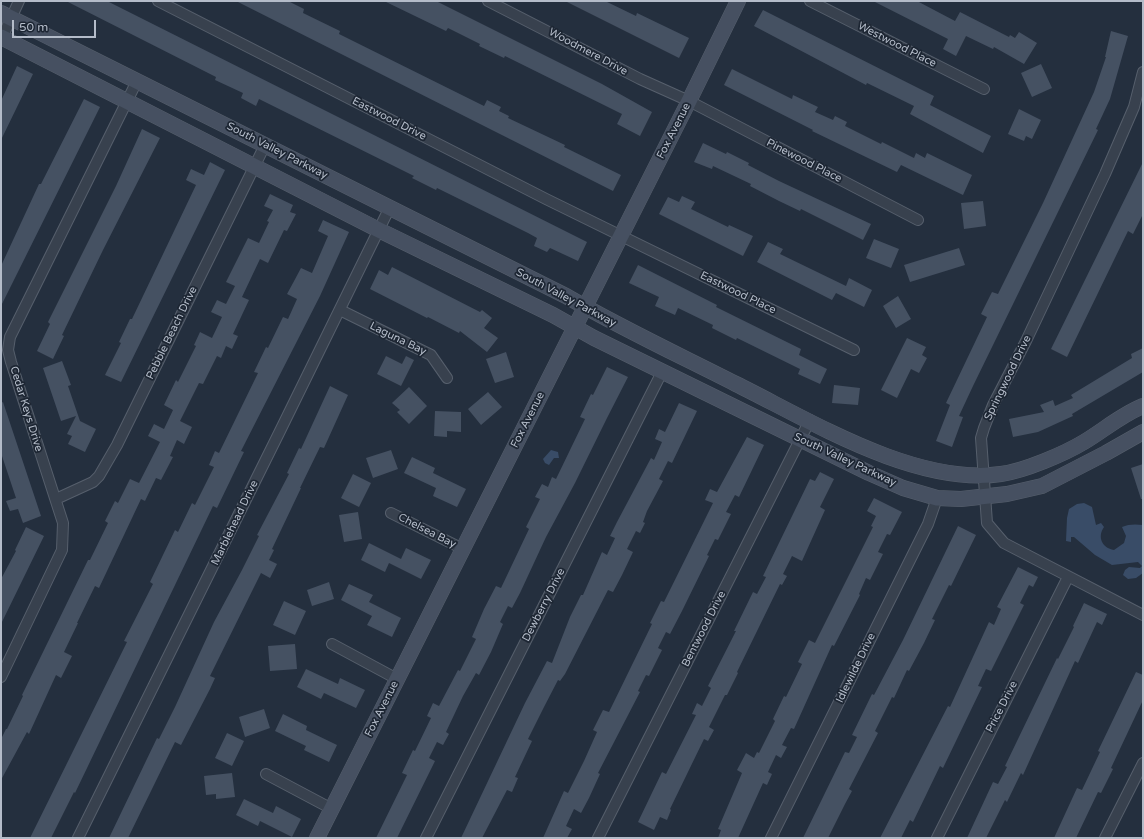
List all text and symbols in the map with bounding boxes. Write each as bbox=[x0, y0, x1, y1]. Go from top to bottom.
scale bar bbox=[14, 12, 98, 38]
text: 50 m bbox=[19, 20, 48, 34]
street label: Westwood Place bbox=[856, 20, 938, 70]
street label: Woodmere Drive bbox=[546, 26, 630, 78]
street label: Eastwood Drive bbox=[350, 95, 428, 143]
street label: Fox Avenue bbox=[654, 101, 694, 161]
street label: South Valley Parkway bbox=[224, 120, 330, 182]
street label: Pinewood Place bbox=[764, 136, 844, 186]
street label: South Valley Parkway bbox=[514, 266, 618, 330]
street label: Eastwood Place bbox=[698, 269, 778, 317]
street label: Pebble Beach Drive bbox=[144, 284, 200, 382]
street label: Laguna Bay bbox=[367, 320, 429, 358]
street label: Springwood Drive bbox=[982, 333, 1034, 423]
street label: Cedar Keys Drive bbox=[7, 365, 45, 453]
street label: Fox Avenue bbox=[508, 390, 548, 450]
street label: South Valley Parkway bbox=[792, 430, 898, 490]
street label: Marblehead Drive bbox=[209, 478, 261, 568]
street label: Chelsea Bay bbox=[396, 511, 458, 551]
street label: Dewberry Drive bbox=[520, 566, 568, 644]
street label: Bentwood Drive bbox=[679, 589, 729, 669]
street label: Idlewilde Drive bbox=[833, 631, 879, 705]
street label: Fox Avenue bbox=[362, 679, 402, 739]
street label: Price Drive bbox=[983, 679, 1021, 735]

